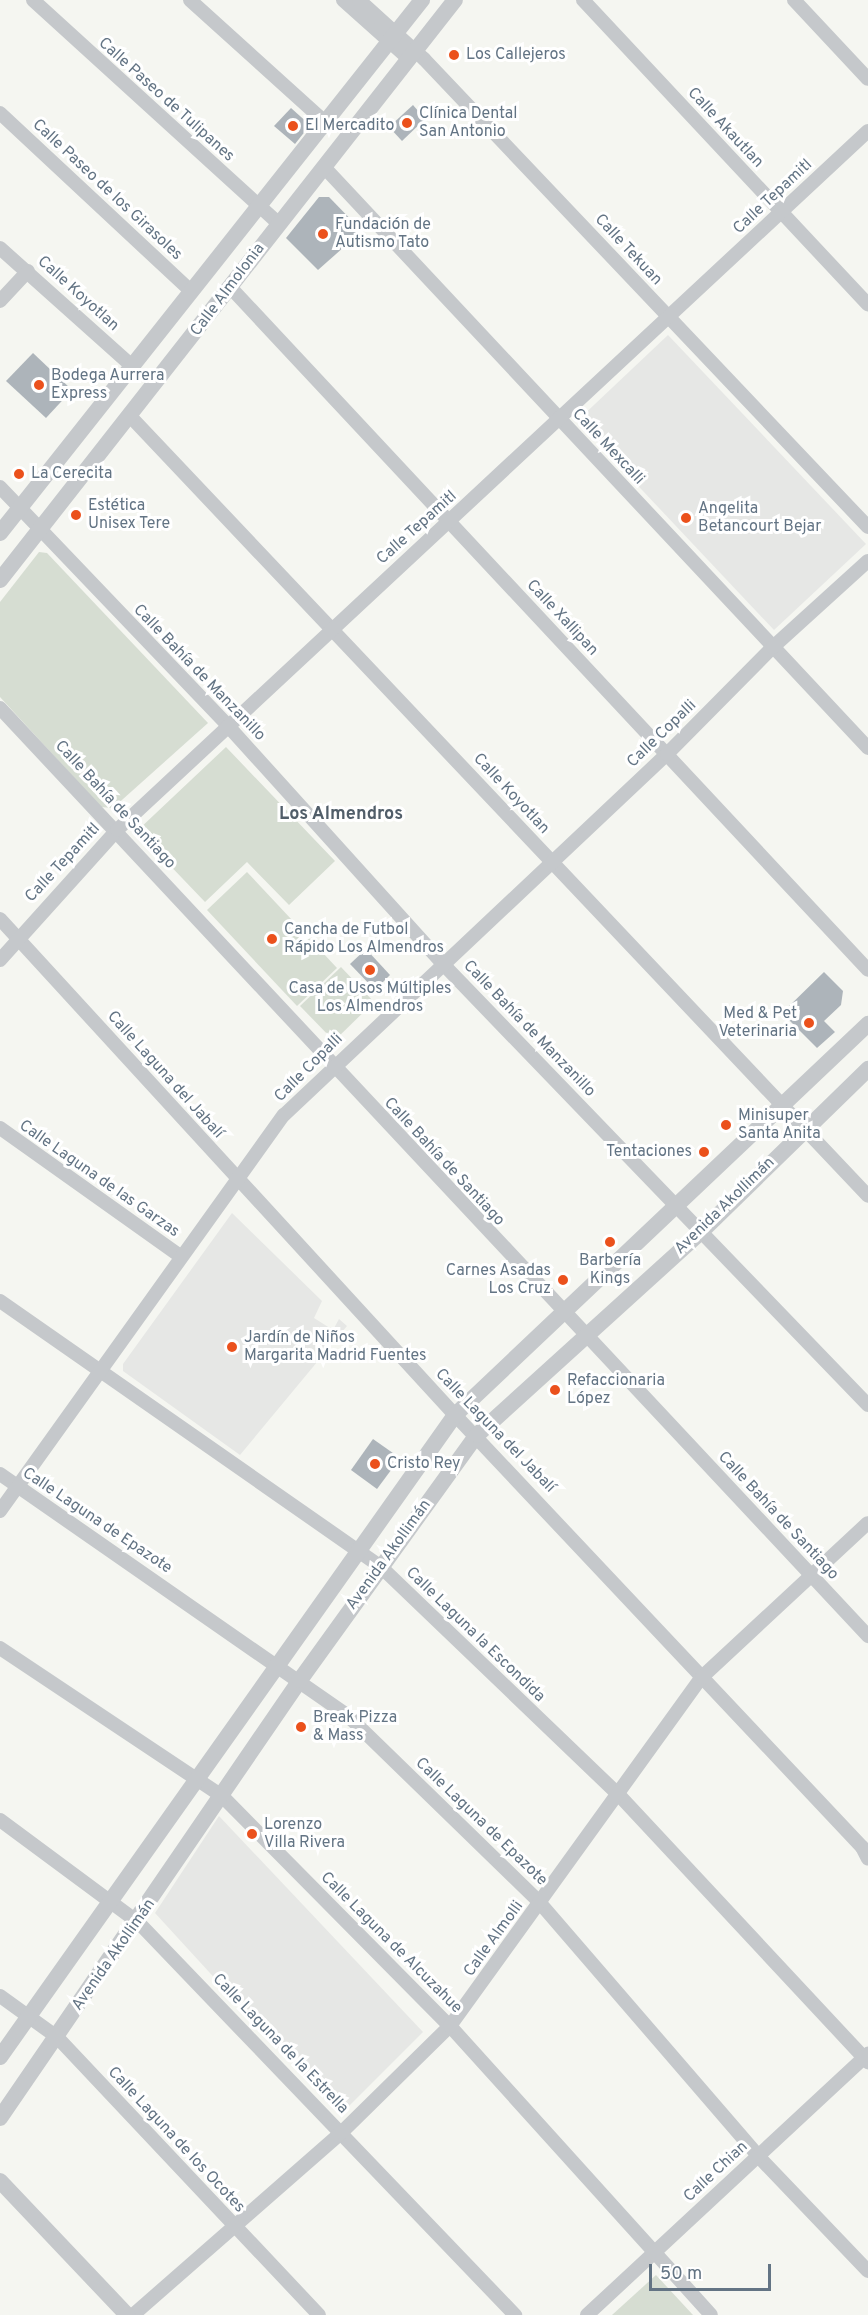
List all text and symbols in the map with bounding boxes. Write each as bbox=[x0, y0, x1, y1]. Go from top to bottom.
street label: Calle Paseo de Tulipanes bbox=[94, 34, 238, 166]
place label: Los Callejeros bbox=[466, 45, 566, 65]
marker: Los Callejeros bbox=[447, 48, 461, 62]
street label: Calle Akautlan bbox=[683, 84, 767, 172]
place label: Clínica Dental San Antonio bbox=[419, 104, 517, 142]
street label: Calle Paseo de los Girasoles bbox=[28, 115, 186, 265]
place label: El Mercadito bbox=[305, 116, 394, 136]
marker: Clínica Dental San Antonio bbox=[400, 116, 414, 130]
marker: El Mercadito bbox=[286, 119, 300, 133]
street label: Calle Tepamitl bbox=[729, 155, 817, 239]
street label: Calle Tekuan bbox=[590, 210, 666, 290]
place label: Fundación de Autismo Tato bbox=[335, 215, 431, 253]
marker: Fundación de Autismo Tato bbox=[316, 227, 330, 241]
street label: Calle Almolonia bbox=[187, 240, 269, 340]
street label: Calle Koyotlan bbox=[33, 252, 123, 336]
place label: Bodega Aurrera Express bbox=[51, 366, 165, 404]
marker: Bodega Aurrera Express bbox=[32, 378, 46, 392]
street label: Calle Mexcalli bbox=[568, 405, 648, 489]
place label: La Cerecita bbox=[31, 464, 112, 484]
marker: La Cerecita bbox=[12, 467, 26, 481]
street label: Calle Tepamitl bbox=[373, 487, 461, 569]
place label: Estética Unisex Tere bbox=[88, 496, 171, 534]
place label: Angelita Betancourt Bejar bbox=[698, 499, 821, 537]
marker: Estética Unisex Tere bbox=[69, 508, 83, 522]
marker: Angelita Betancourt Bejar bbox=[679, 511, 693, 525]
street label: Calle Xallipan bbox=[522, 576, 602, 660]
street label: Calle Bahía de Manzanillo bbox=[129, 601, 269, 745]
street label: Calle Copalli bbox=[623, 696, 701, 772]
street label: Calle Bahía de Santiago bbox=[51, 737, 179, 873]
street label: Calle Koyotlan bbox=[469, 750, 553, 838]
district label: Los Almendros bbox=[279, 804, 403, 826]
street label: Calle Tepamitl bbox=[21, 819, 105, 907]
place label: Cancha de Futbol Rápido Los Almendros bbox=[284, 920, 445, 958]
marker: Cancha de Futbol Rápido Los Almendros bbox=[265, 932, 279, 946]
street label: Calle Bahía de Manzanillo bbox=[459, 957, 599, 1101]
marker: Casa de Usos Múltiples Los Almendros bbox=[363, 963, 377, 977]
place label: Casa de Usos Múltiples Los Almendros bbox=[289, 979, 451, 1017]
place label: Med & Pet Veterinaria bbox=[718, 1004, 797, 1042]
street label: Calle Laguna del Jabalí bbox=[103, 1007, 227, 1143]
marker: Med & Pet Veterinaria bbox=[802, 1016, 816, 1030]
street label: Calle Copalli bbox=[271, 1030, 347, 1106]
street label: Calle Bahía de Santiago bbox=[380, 1094, 508, 1230]
place label: Minisuper Santa Anita bbox=[738, 1106, 821, 1144]
street label: Calle Laguna de las Garzas bbox=[15, 1116, 183, 1242]
marker: Minisuper Santa Anita bbox=[719, 1118, 733, 1132]
place label: Tentaciones bbox=[606, 1142, 692, 1162]
marker: Tentaciones bbox=[697, 1145, 711, 1159]
street label: Avenida Akollimán bbox=[671, 1153, 779, 1259]
marker: Barbería Kings bbox=[603, 1235, 617, 1249]
place label: Barbería Kings bbox=[579, 1251, 641, 1289]
place label: Carnes Asadas Los Cruz bbox=[445, 1261, 551, 1299]
marker: Carnes Asadas Los Cruz bbox=[556, 1273, 570, 1287]
place label: Jardín de Niños Margarita Madrid Fuentes bbox=[244, 1328, 427, 1366]
marker: Jardín de Niños Margarita Madrid Fuentes bbox=[225, 1340, 239, 1354]
street label: Calle Laguna del Jabalí bbox=[431, 1365, 559, 1497]
place label: Refaccionaria López bbox=[567, 1371, 665, 1409]
marker: Refaccionaria López bbox=[548, 1383, 562, 1397]
street label: Calle Bahía de Santiago bbox=[714, 1448, 842, 1584]
place label: Cristo Rey bbox=[387, 1454, 460, 1474]
marker: Cristo Rey bbox=[368, 1457, 382, 1471]
street label: Calle Laguna de Epazote bbox=[19, 1464, 175, 1578]
street label: Avenida Akollimán bbox=[342, 1496, 436, 1614]
street label: Calle Laguna la Escondida bbox=[401, 1563, 549, 1707]
place label: Break Pizza & Mass bbox=[313, 1708, 397, 1746]
marker: Break Pizza & Mass bbox=[294, 1720, 308, 1734]
street label: Calle Laguna de Epazote bbox=[411, 1754, 551, 1890]
place label: Lorenzo Villa Rivera bbox=[264, 1815, 345, 1853]
marker: Lorenzo Villa Rivera bbox=[245, 1827, 259, 1841]
street label: Calle Laguna de Alcuzahue bbox=[316, 1868, 466, 2018]
street label: Avenida Akollimán bbox=[68, 1895, 160, 2015]
street label: Calle Almolli bbox=[460, 1897, 528, 1981]
street label: Calle Laguna de la Estrella bbox=[208, 1970, 352, 2118]
street label: Calle Laguna de los Ocotes bbox=[103, 2063, 249, 2217]
street label: Calle Chian bbox=[680, 2138, 752, 2206]
scale bar bbox=[652, 2252, 774, 2290]
text: 50 m bbox=[660, 2263, 702, 2286]

